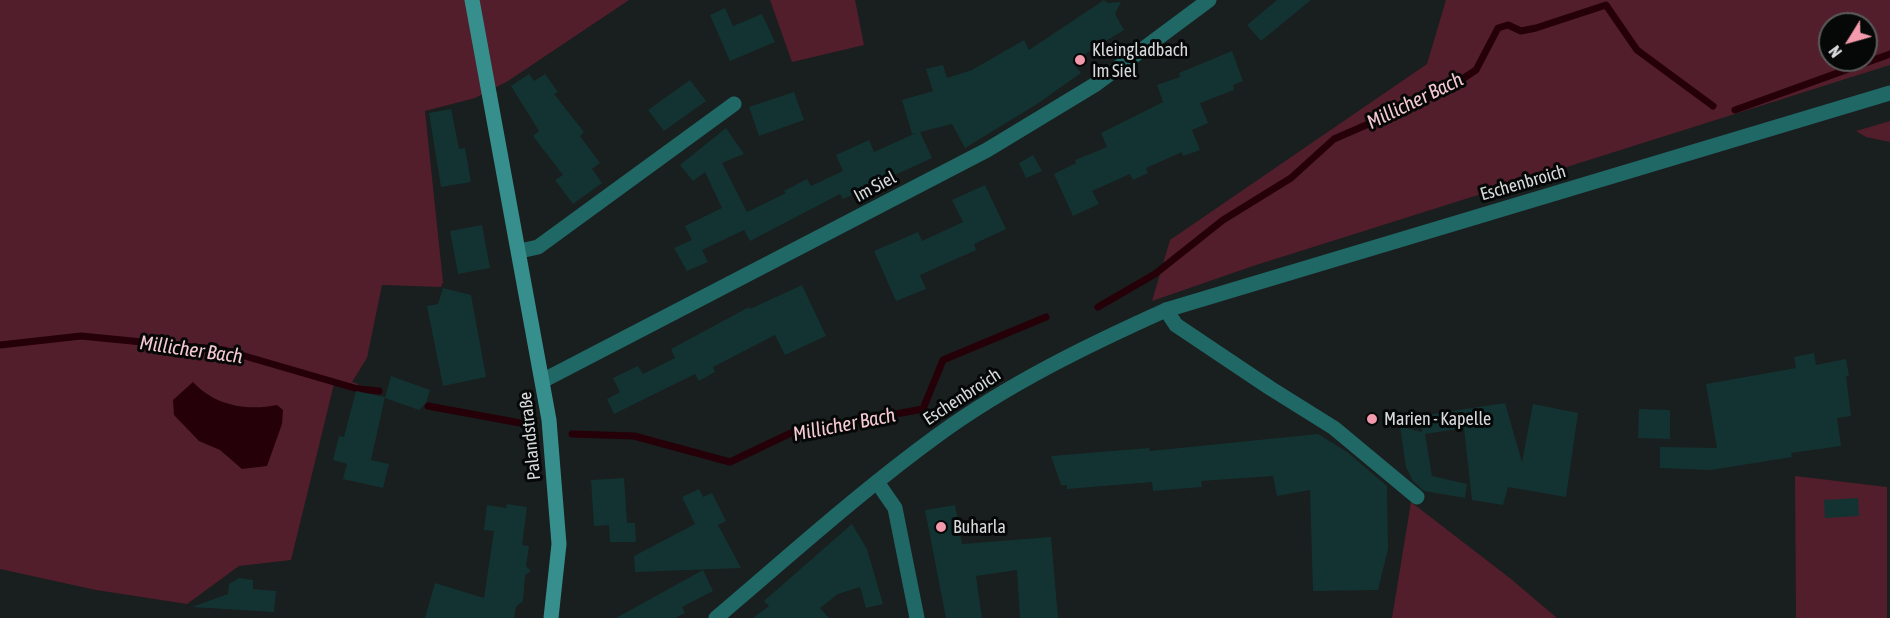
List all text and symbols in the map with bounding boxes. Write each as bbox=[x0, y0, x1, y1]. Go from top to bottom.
north arrow bbox=[1818, 12, 1878, 72]
place label: Kleingladbach Im Siel bbox=[1092, 39, 1188, 82]
text: N bbox=[1825, 42, 1845, 61]
marker: Kleingladbach Im Siel bbox=[1073, 53, 1087, 67]
water label: Millicher Bach bbox=[1363, 67, 1467, 135]
street label: Eschenbroich bbox=[1478, 160, 1568, 206]
street label: Im Siel bbox=[850, 167, 900, 207]
water label: Millicher Bach bbox=[138, 331, 244, 369]
street label: Eschenbroich bbox=[919, 364, 1005, 430]
street label: Palandstraße bbox=[515, 391, 545, 481]
water label: Millicher Bach bbox=[791, 403, 897, 447]
place label: Marien - Kapelle bbox=[1384, 408, 1491, 430]
marker: Marien - Kapelle bbox=[1365, 412, 1379, 426]
place label: Buharla bbox=[953, 516, 1006, 538]
marker: Buharla bbox=[934, 520, 948, 534]

